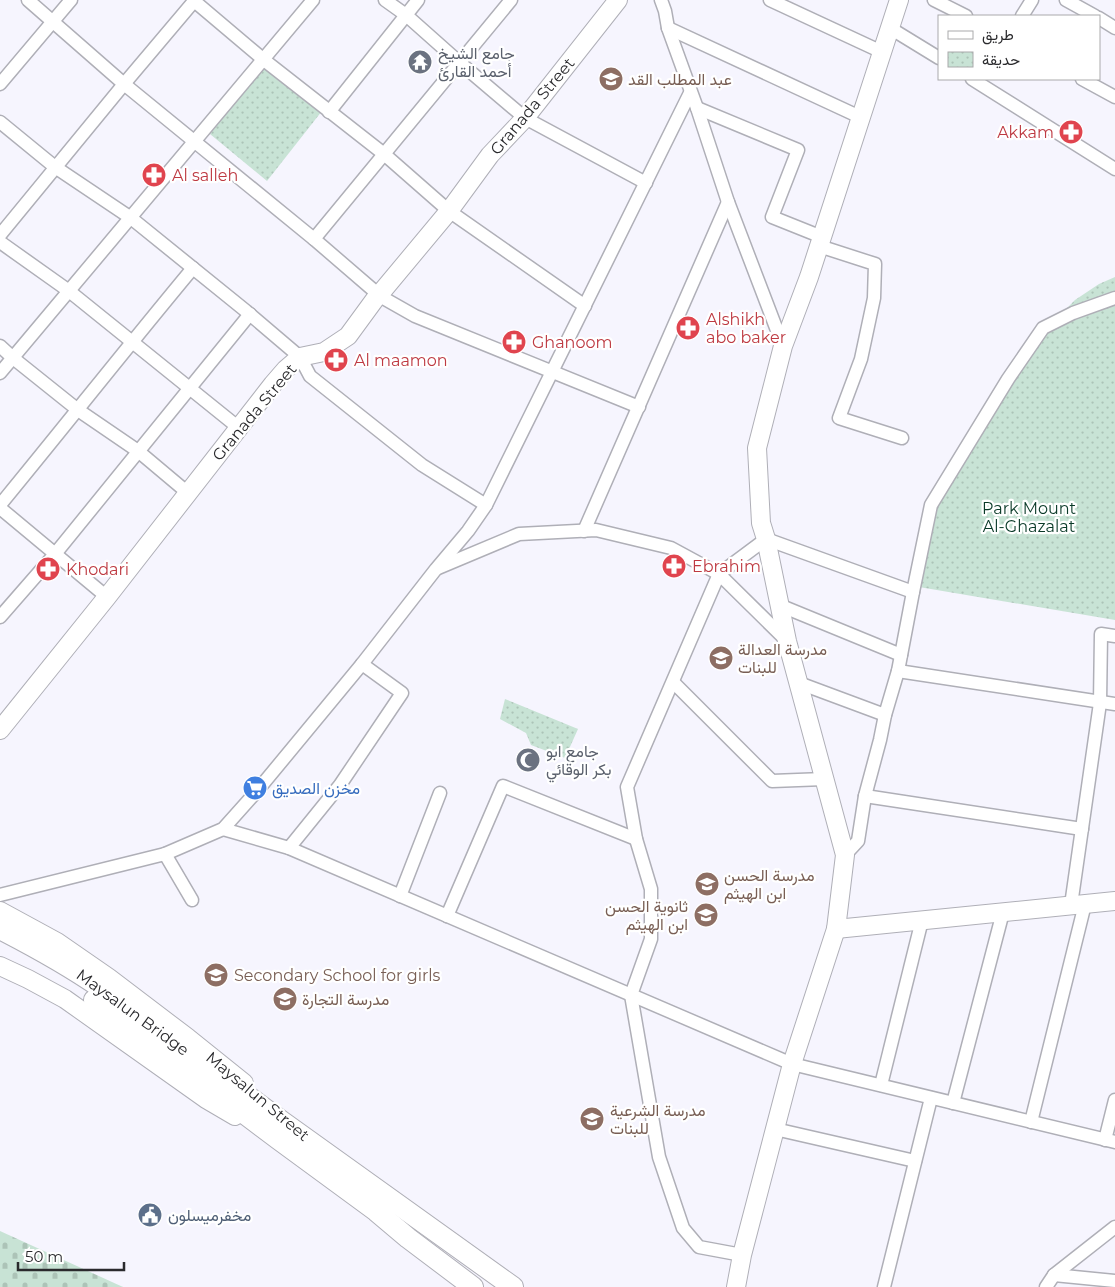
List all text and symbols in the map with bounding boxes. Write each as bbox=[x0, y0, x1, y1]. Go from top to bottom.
legend bbox=[938, 15, 1100, 80]
text: طريق bbox=[982, 25, 1014, 45]
place label: جامع الشيخ أحمد القارئ bbox=[438, 44, 515, 82]
temple icon: جامع الشيخ أحمد القارئ bbox=[407, 49, 433, 75]
text: حديقة bbox=[982, 50, 1020, 69]
street label: Granada Street bbox=[486, 54, 579, 159]
school or university icon: عبد المطلب القد bbox=[598, 66, 624, 92]
place label: عبد المطلب القد bbox=[628, 70, 732, 89]
pharmacy icon: Akkam bbox=[1058, 119, 1084, 145]
place label: Akkam bbox=[997, 123, 1054, 142]
pharmacy icon: Al salleh bbox=[141, 162, 167, 188]
place label: Al salleh bbox=[172, 166, 238, 185]
place label: Alshikh abo baker bbox=[706, 310, 786, 347]
pharmacy icon: Alshikh abo baker bbox=[675, 315, 701, 341]
pharmacy icon: Ghanoom bbox=[501, 329, 527, 355]
place label: Ghanoom bbox=[532, 333, 612, 352]
pharmacy icon: Al maamon bbox=[323, 347, 349, 373]
place label: Al maamon bbox=[354, 351, 448, 370]
street label: Granada Street bbox=[208, 360, 301, 465]
park label: Park Mount Al-Ghazalat bbox=[982, 499, 1077, 536]
pharmacy icon: Ebrahim bbox=[661, 553, 687, 579]
pharmacy icon: Khodari bbox=[35, 556, 61, 582]
place label: Ebrahim bbox=[692, 557, 761, 576]
place label: Khodari bbox=[66, 560, 129, 579]
place label: مدرسة العدالة للبنات bbox=[738, 640, 827, 677]
school or university icon: مدرسة العدالة للبنات bbox=[708, 645, 734, 671]
place label: جامع ابو بكر الوقائي bbox=[546, 742, 612, 783]
mosque icon: جامع ابو بكر الوقائي bbox=[515, 747, 541, 773]
supermarket icon: مخزن الصديق bbox=[242, 775, 268, 801]
place label: مخزن الصديق bbox=[272, 779, 360, 799]
place label: مدرسة الحسن ابن الهيثم bbox=[724, 866, 815, 904]
school or university icon: مدرسة الحسن ابن الهيثم bbox=[694, 871, 720, 897]
place label: ثانوية الحسن ابن الهيثم bbox=[605, 897, 688, 935]
school or university icon: ثانوية الحسن ابن الهيثم bbox=[693, 902, 719, 928]
school or university icon: Secondary School for girls bbox=[203, 962, 229, 988]
street label: Maysalun Bridge bbox=[73, 965, 193, 1060]
place label: Secondary School for girls bbox=[234, 966, 441, 985]
school or university icon: مدرسة التجارة bbox=[272, 986, 298, 1012]
place label: مدرسة التجارة bbox=[302, 990, 389, 1010]
street label: Maysalun Street bbox=[202, 1048, 313, 1145]
place label: مدرسة الشرعية للبنات bbox=[610, 1101, 706, 1138]
school or university icon: مدرسة الشرعية للبنات bbox=[579, 1106, 605, 1132]
public building icon: مخفرميسلون bbox=[137, 1202, 163, 1228]
place label: مخفرميسلون bbox=[168, 1206, 251, 1226]
scale bar bbox=[18, 1240, 124, 1272]
text: 50 m bbox=[25, 1247, 63, 1266]

